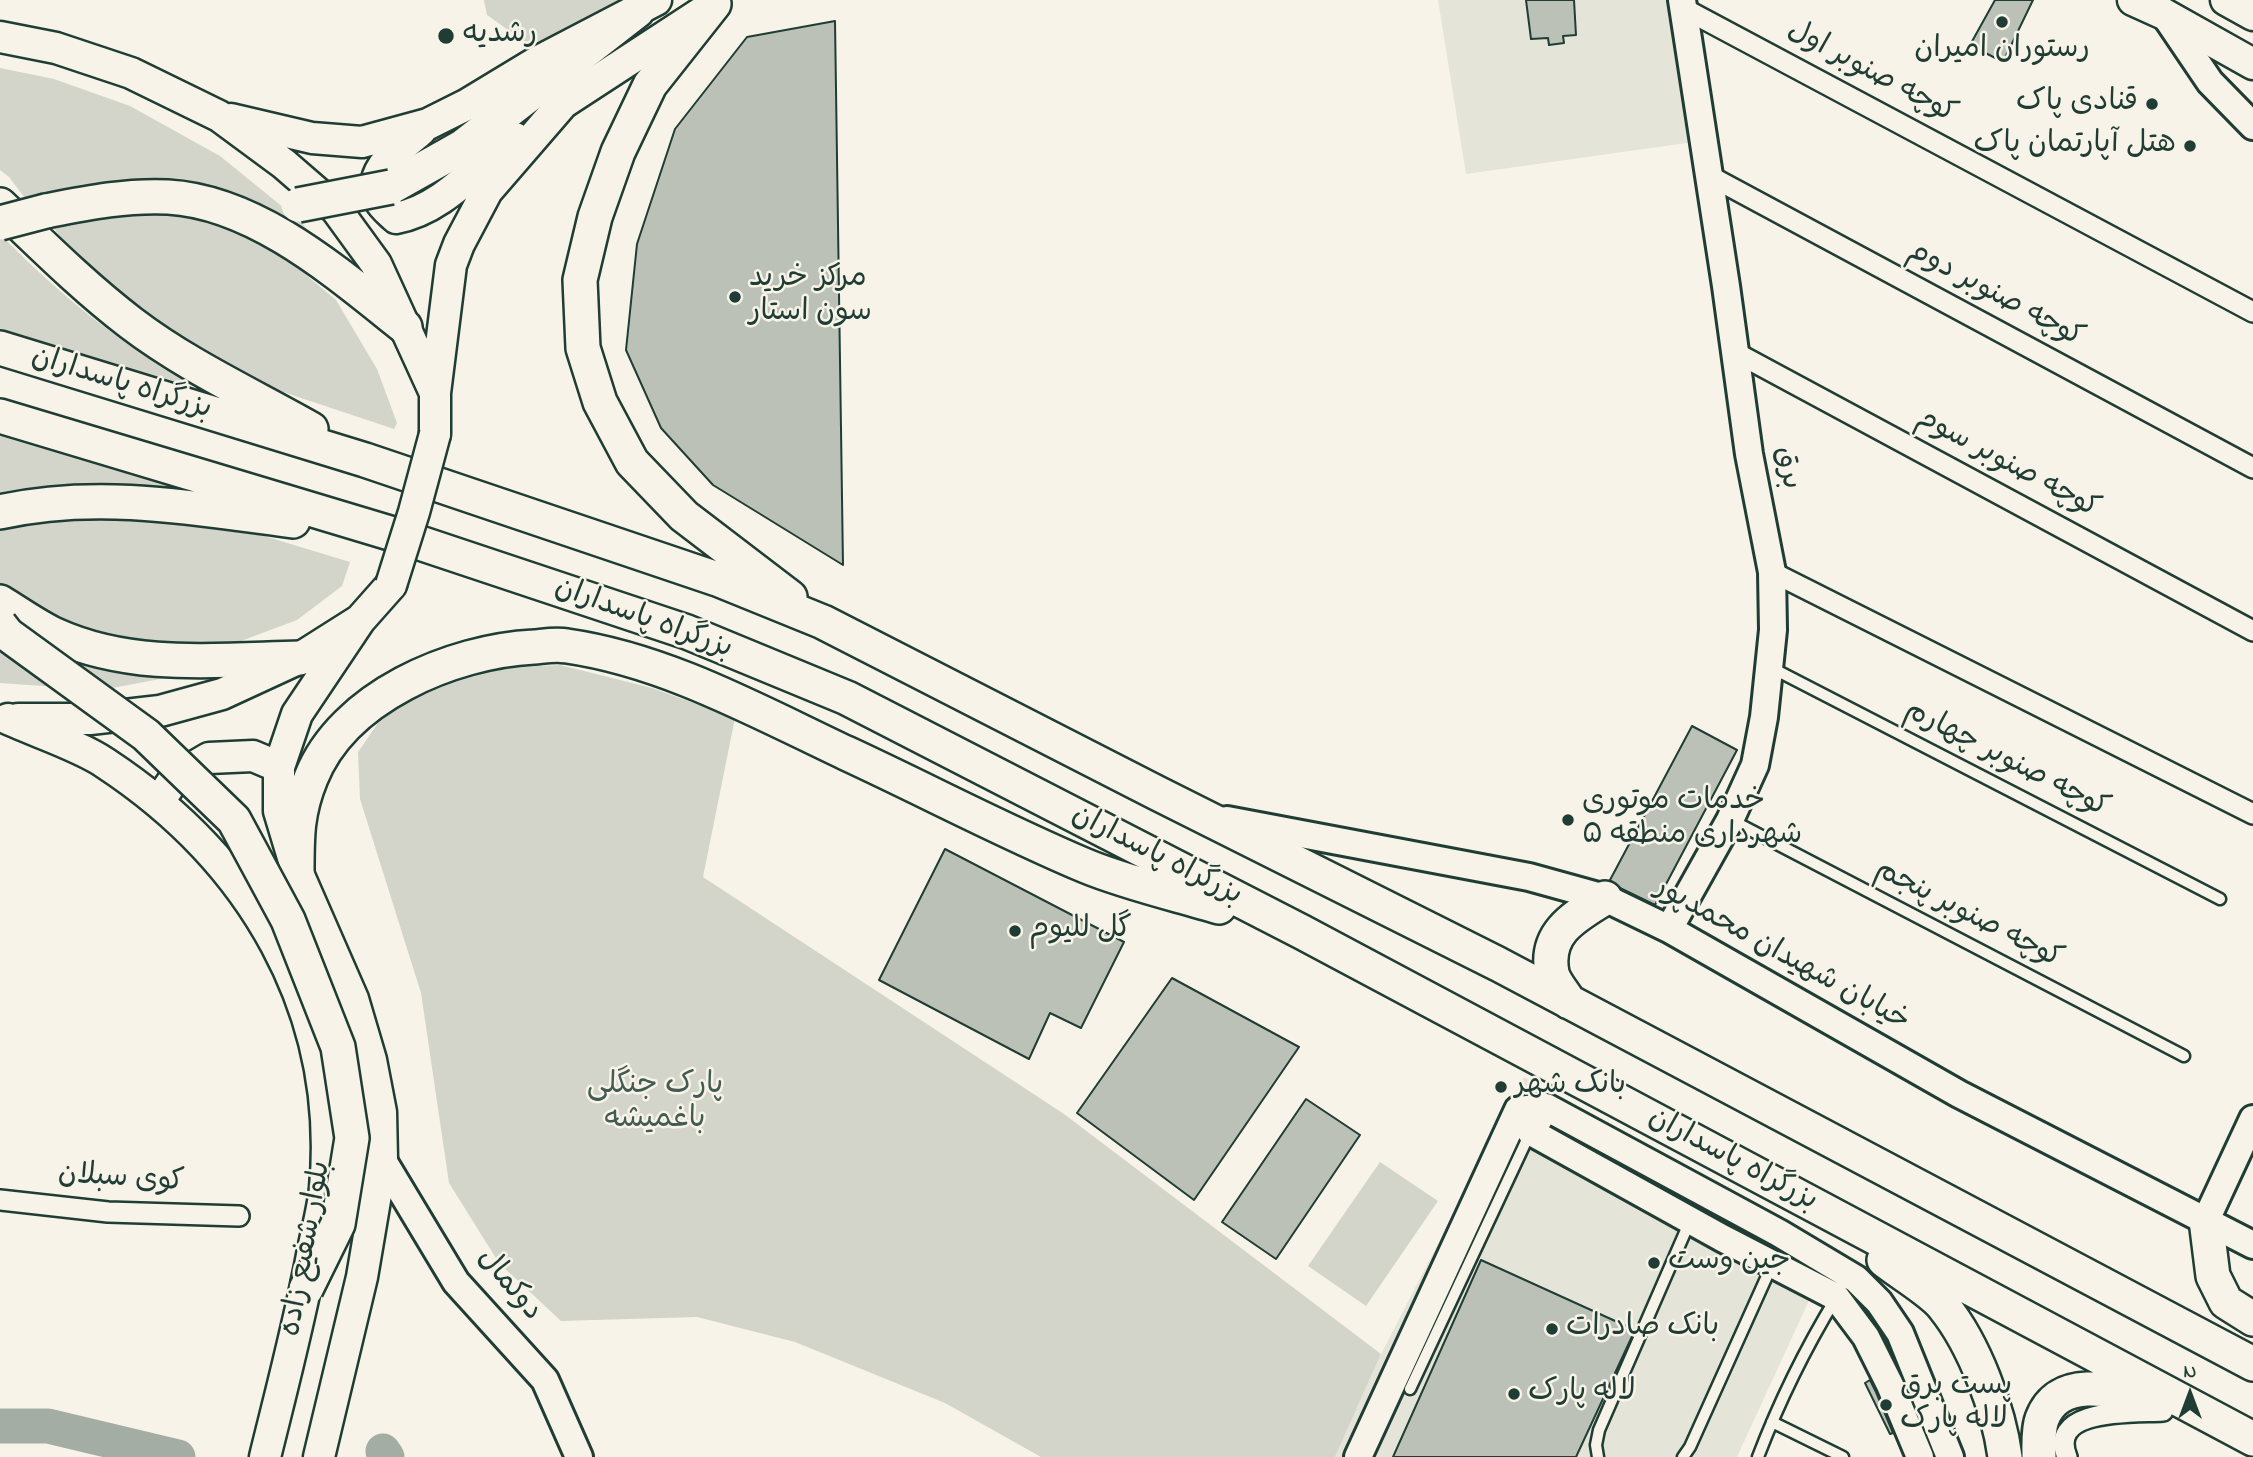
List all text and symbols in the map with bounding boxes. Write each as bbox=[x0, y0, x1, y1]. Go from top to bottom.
street label: کوچه صنوبر اول bbox=[1780, 14, 1962, 134]
marker: رستوران امیران bbox=[1994, 14, 2010, 30]
place label: رشدیه bbox=[462, 18, 537, 54]
marker: رشدیه bbox=[436, 26, 456, 46]
place label: رستوران امیران bbox=[1914, 33, 2090, 69]
place label: قنادی پاک bbox=[2016, 86, 2138, 122]
marker: قنادی پاک bbox=[2144, 96, 2160, 112]
place label: هتل آپارتمان پاک bbox=[1974, 128, 2176, 164]
marker: هتل آپارتمان پاک bbox=[2182, 138, 2198, 154]
street label: کوچه صنوبر دوم bbox=[1901, 234, 2089, 358]
place label: مرکز خرید سون استار bbox=[749, 262, 872, 332]
marker: مرکز خرید سون استار bbox=[727, 289, 743, 305]
street label: بزرگراه پاسداران bbox=[26, 340, 216, 430]
street label: کوچه صنوبر سوم bbox=[1909, 402, 2105, 528]
street label: برق bbox=[1765, 444, 1807, 492]
street label: بزرگراه پاسداران bbox=[549, 571, 737, 669]
street label: کوچه صنوبر چهارم bbox=[1898, 694, 2114, 828]
place label: خدمات موتوری شهرداری منطقه ۵ bbox=[1582, 785, 1802, 856]
street label: بزرگراه پاسداران bbox=[1065, 799, 1247, 915]
marker: خدمات موتوری شهرداری منطقه ۵ bbox=[1560, 812, 1576, 828]
street label: کوچه صنوبر پنجم bbox=[1868, 853, 2068, 979]
street label: خیابان شهیدان محمدپور bbox=[1647, 871, 1915, 1041]
place label: گل للیوم bbox=[1029, 913, 1132, 949]
marker: گل للیوم bbox=[1007, 923, 1023, 939]
park label: پارک جنگلی باغمیشه bbox=[587, 1069, 723, 1140]
place label: بانک شهر bbox=[1515, 1069, 1626, 1105]
marker: بانک شهر bbox=[1493, 1079, 1509, 1095]
street label: بزرگراه پاسداران bbox=[1641, 1101, 1823, 1221]
street label: کوی سبلان bbox=[57, 1158, 185, 1202]
street label: بلوار شفیع زاده bbox=[275, 1159, 341, 1339]
street label: دوکمال bbox=[467, 1242, 549, 1330]
place label: جین وست bbox=[1668, 1245, 1791, 1281]
marker: جین وست bbox=[1646, 1255, 1662, 1271]
place label: بانک صادرات bbox=[1566, 1311, 1719, 1347]
marker: بانک صادرات bbox=[1544, 1321, 1560, 1337]
north arrow bbox=[2155, 1359, 2225, 1429]
text: N bbox=[2184, 1359, 2196, 1386]
place label: پست برق لاله پارک bbox=[1900, 1370, 2012, 1440]
place label: لاله پارک bbox=[1528, 1376, 1636, 1412]
marker: لاله پارک bbox=[1506, 1386, 1522, 1402]
marker: پست برق لاله پارک bbox=[1878, 1397, 1894, 1413]

